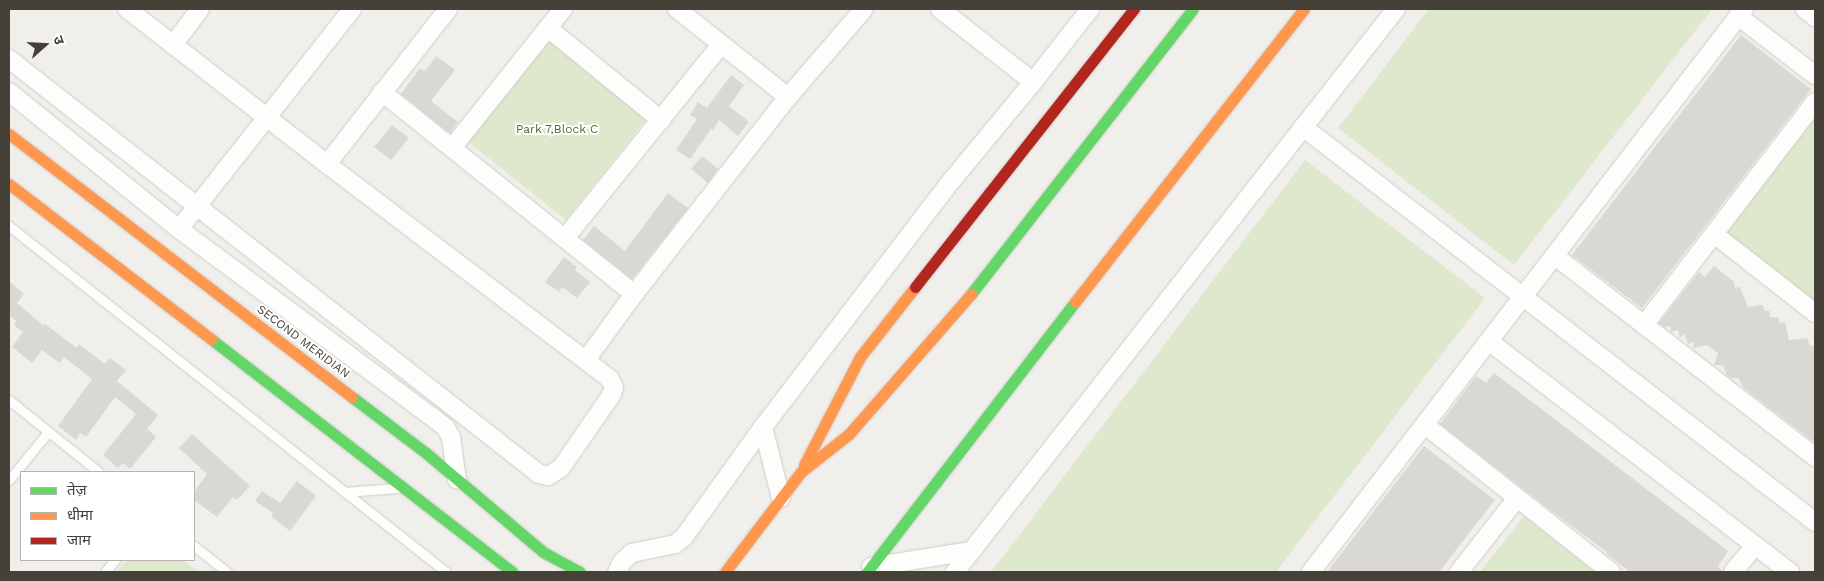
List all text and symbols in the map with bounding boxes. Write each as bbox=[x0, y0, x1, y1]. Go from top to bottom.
north arrow bbox=[20, 20, 70, 70]
text: उ bbox=[50, 34, 68, 47]
park label: Park 7,Block C bbox=[515, 123, 599, 137]
street label: SECOND MERIDIAN bbox=[254, 302, 352, 382]
legend bbox=[20, 471, 195, 561]
text: तेज़ bbox=[67, 481, 87, 499]
text: धीमा bbox=[67, 506, 93, 524]
text: जाम bbox=[67, 531, 91, 549]

